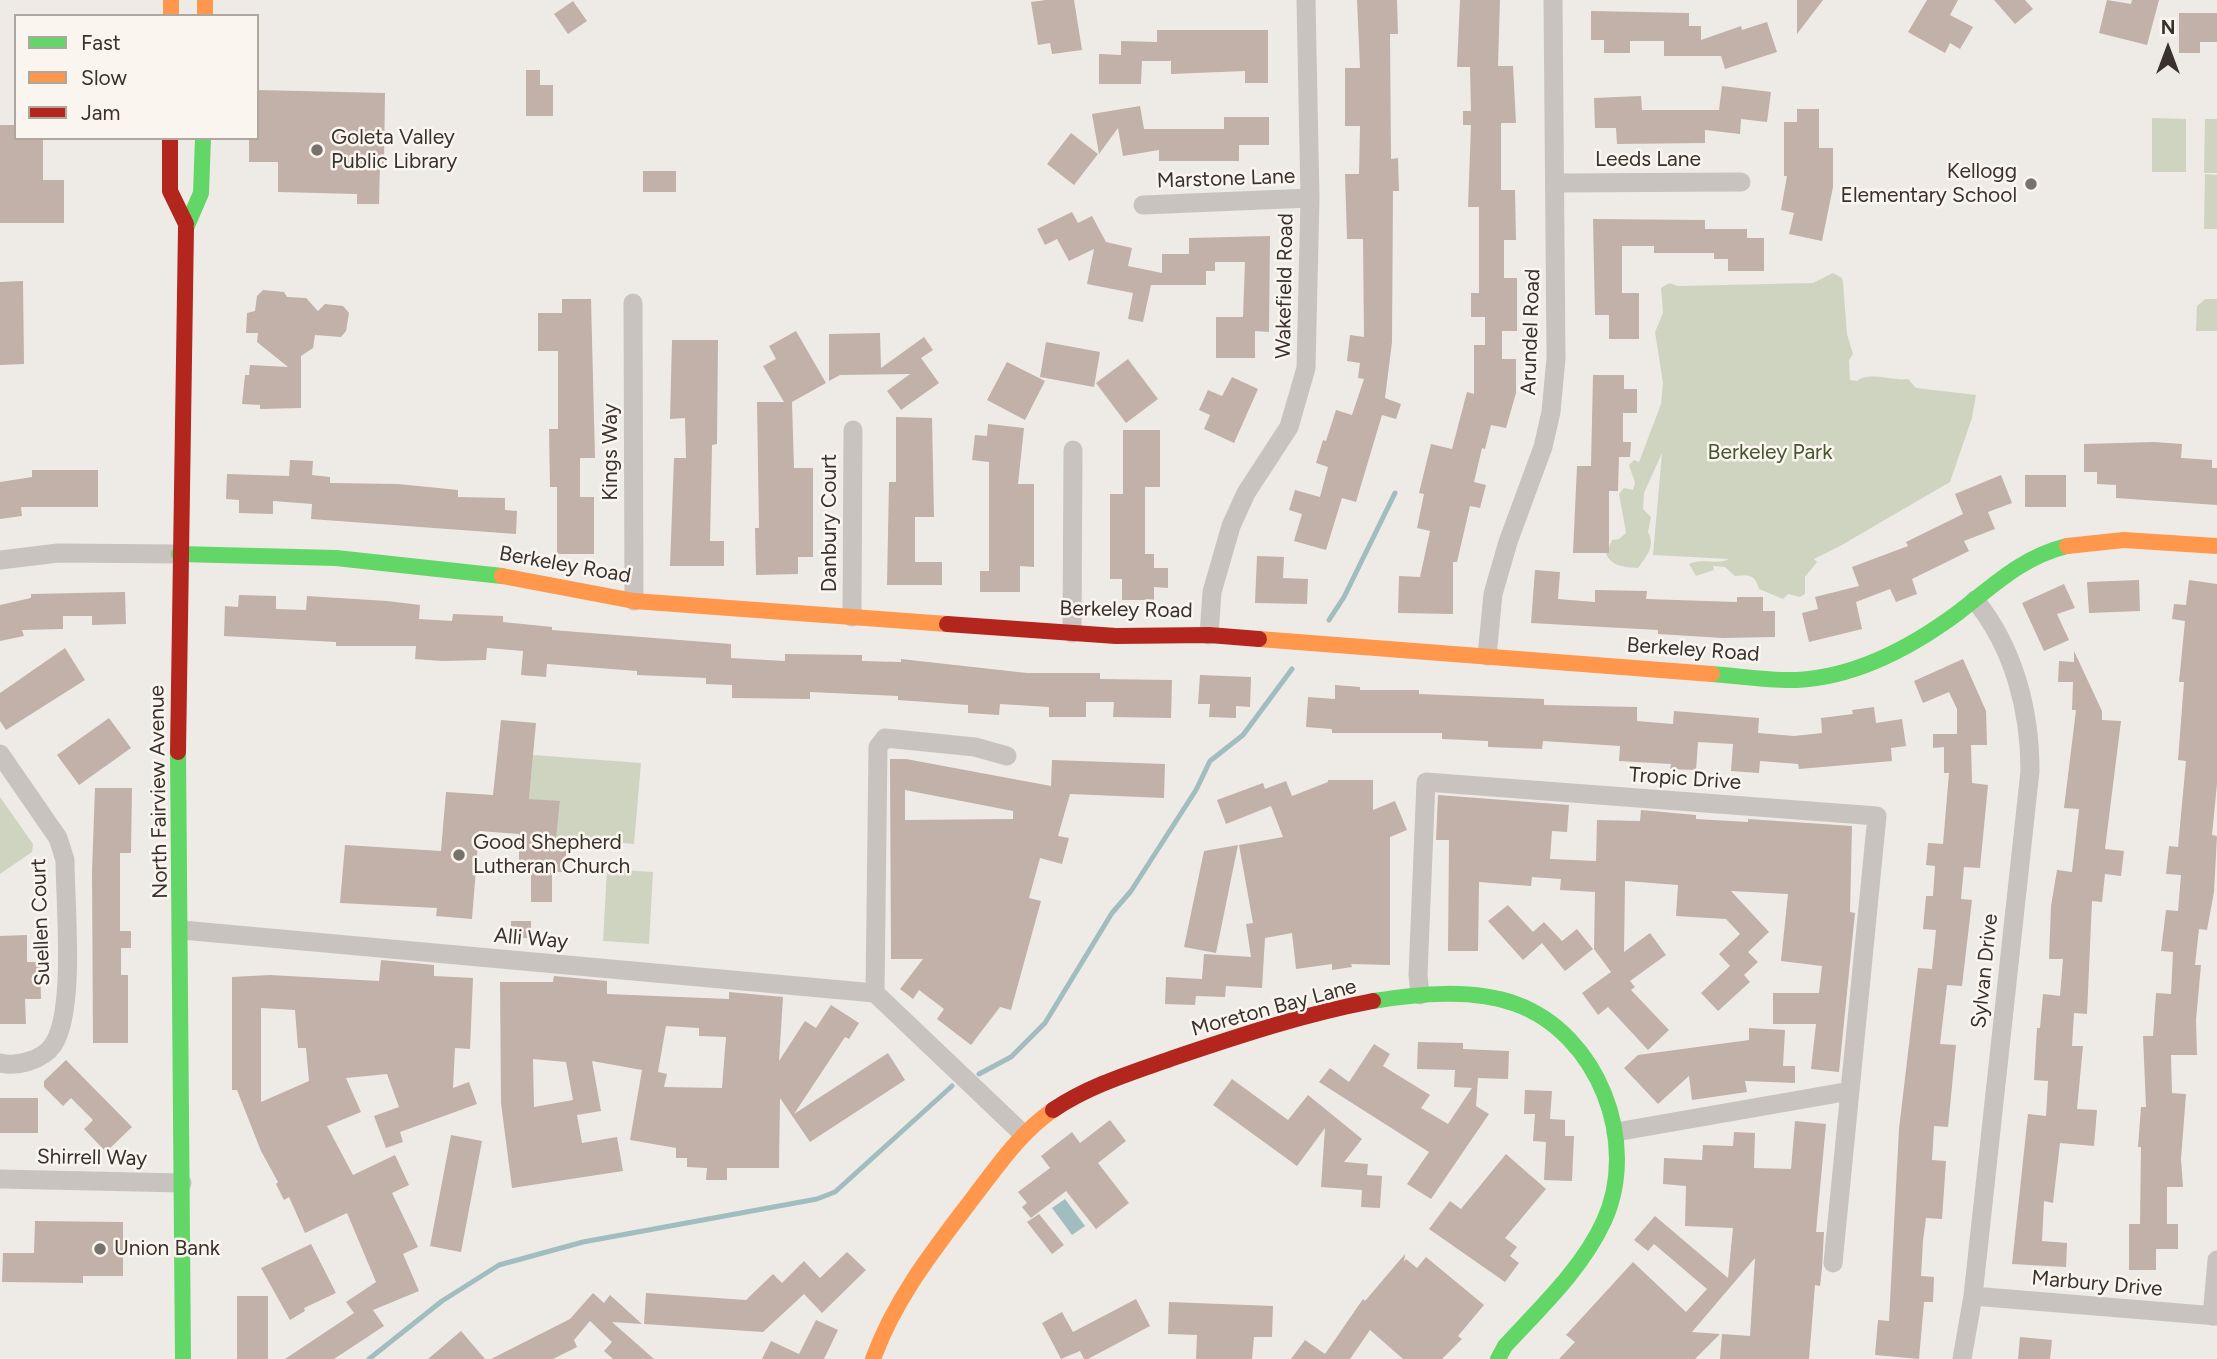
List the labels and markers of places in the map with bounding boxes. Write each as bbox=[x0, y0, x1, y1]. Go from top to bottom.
place label: Goleta Valley Public Library bbox=[331, 125, 457, 175]
marker: Goleta Valley Public Library bbox=[309, 142, 325, 158]
place label: Kellogg Elementary School bbox=[1841, 159, 2017, 209]
marker: Kellogg Elementary School bbox=[2023, 176, 2039, 192]
place label: Good Shepherd Lutheran Church bbox=[473, 830, 630, 880]
marker: Good Shepherd Lutheran Church bbox=[451, 847, 467, 863]
place label: Union Bank bbox=[114, 1236, 220, 1262]
marker: Union Bank bbox=[92, 1241, 108, 1257]

